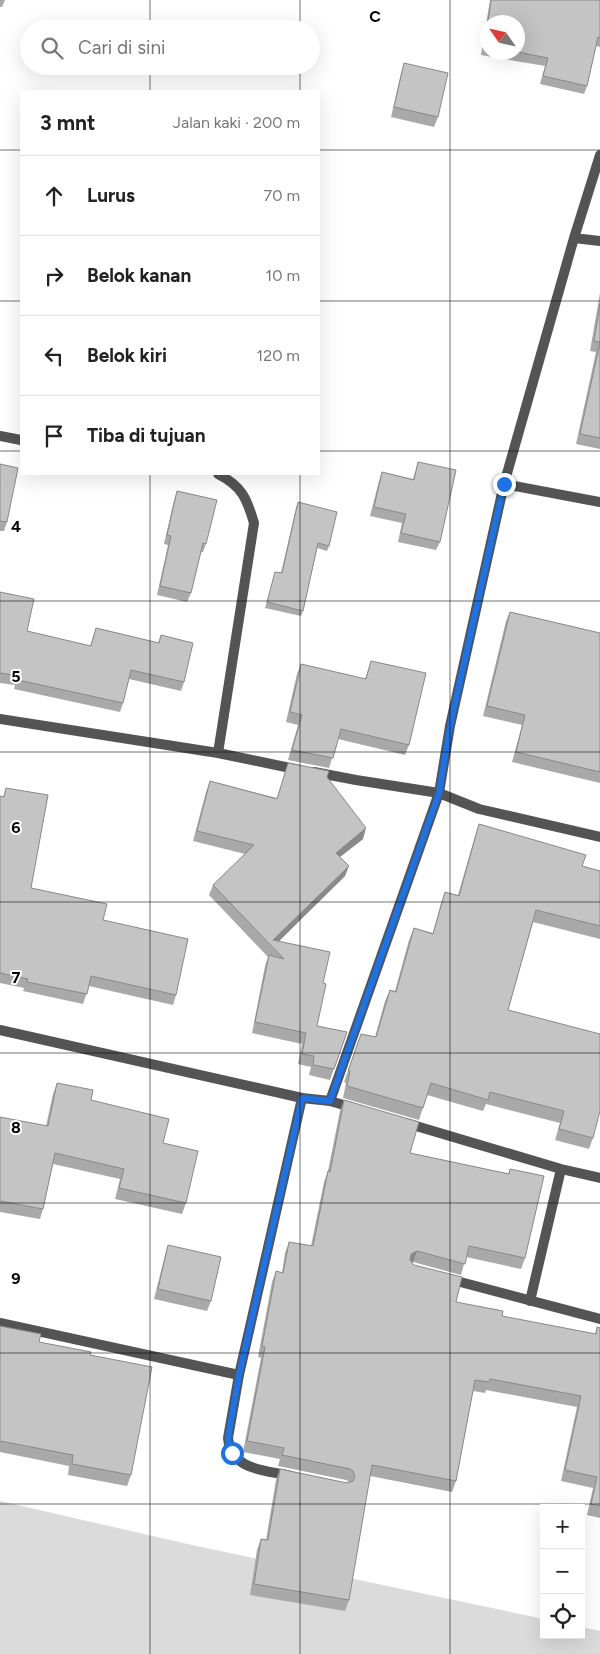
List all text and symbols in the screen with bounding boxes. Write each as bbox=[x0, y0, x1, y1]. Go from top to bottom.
text: C bbox=[369, 7, 381, 26]
north arrow bbox=[480, 15, 525, 60]
search box bbox=[20, 20, 320, 75]
icon: search bbox=[38, 34, 66, 62]
text: Cari di sini bbox=[78, 36, 165, 59]
text: 3 mnt bbox=[40, 110, 95, 135]
text: Jalan kaki · 200 m bbox=[173, 113, 300, 132]
icon: ahead bbox=[40, 182, 68, 210]
text: Lurus bbox=[87, 184, 135, 207]
text: 70 m bbox=[264, 186, 300, 205]
icon: right bbox=[40, 262, 68, 290]
text: Belok kanan bbox=[87, 264, 191, 287]
text: 10 m bbox=[266, 266, 300, 285]
icon: left bbox=[40, 342, 68, 370]
text: Belok kiri bbox=[87, 344, 167, 367]
text: 120 m bbox=[257, 346, 300, 365]
icon: arrive bbox=[40, 422, 68, 450]
text: Tiba di tujuan bbox=[87, 424, 206, 447]
route end bbox=[493, 473, 516, 496]
text: 4 bbox=[11, 517, 21, 536]
text: 5 bbox=[11, 667, 21, 686]
text: 6 bbox=[11, 818, 21, 837]
text: 7 bbox=[12, 968, 21, 987]
text: 8 bbox=[11, 1118, 21, 1137]
text: 9 bbox=[11, 1269, 21, 1288]
route start bbox=[221, 1442, 244, 1465]
map controls bbox=[540, 1504, 585, 1639]
button: + bbox=[540, 1504, 585, 1549]
button: − bbox=[540, 1549, 585, 1594]
button: locate bbox=[540, 1594, 585, 1639]

